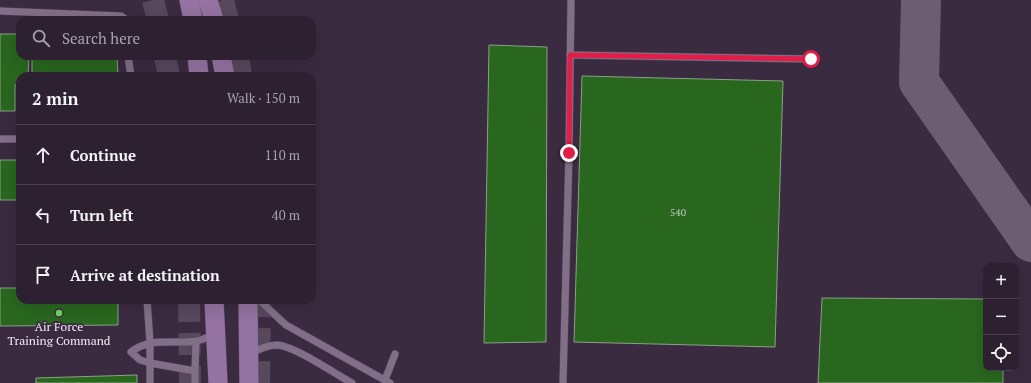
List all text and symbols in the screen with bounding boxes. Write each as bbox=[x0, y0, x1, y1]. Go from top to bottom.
search box bbox=[16, 16, 316, 60]
icon: search bbox=[30, 27, 52, 49]
text: Search here bbox=[62, 28, 140, 48]
route start bbox=[802, 50, 820, 68]
text: 2 min bbox=[32, 87, 79, 110]
text: Walk · 150 m bbox=[227, 89, 300, 107]
icon: ahead bbox=[32, 144, 54, 166]
route end bbox=[560, 144, 578, 162]
text: Continue bbox=[70, 145, 136, 165]
text: 110 m bbox=[265, 146, 300, 164]
icon: left bbox=[32, 204, 54, 226]
text: Turn left bbox=[70, 205, 134, 225]
text: 40 m bbox=[272, 206, 300, 224]
house number: 540 bbox=[670, 206, 686, 219]
map controls bbox=[983, 263, 1019, 371]
button: + bbox=[983, 263, 1019, 299]
icon: arrive bbox=[32, 264, 54, 286]
text: Arrive at destination bbox=[70, 265, 220, 285]
button: − bbox=[983, 299, 1019, 335]
marker: Air Force Training Command bbox=[54, 308, 64, 318]
place label: Air Force Training Command bbox=[7, 319, 111, 348]
button: locate bbox=[983, 335, 1019, 371]

